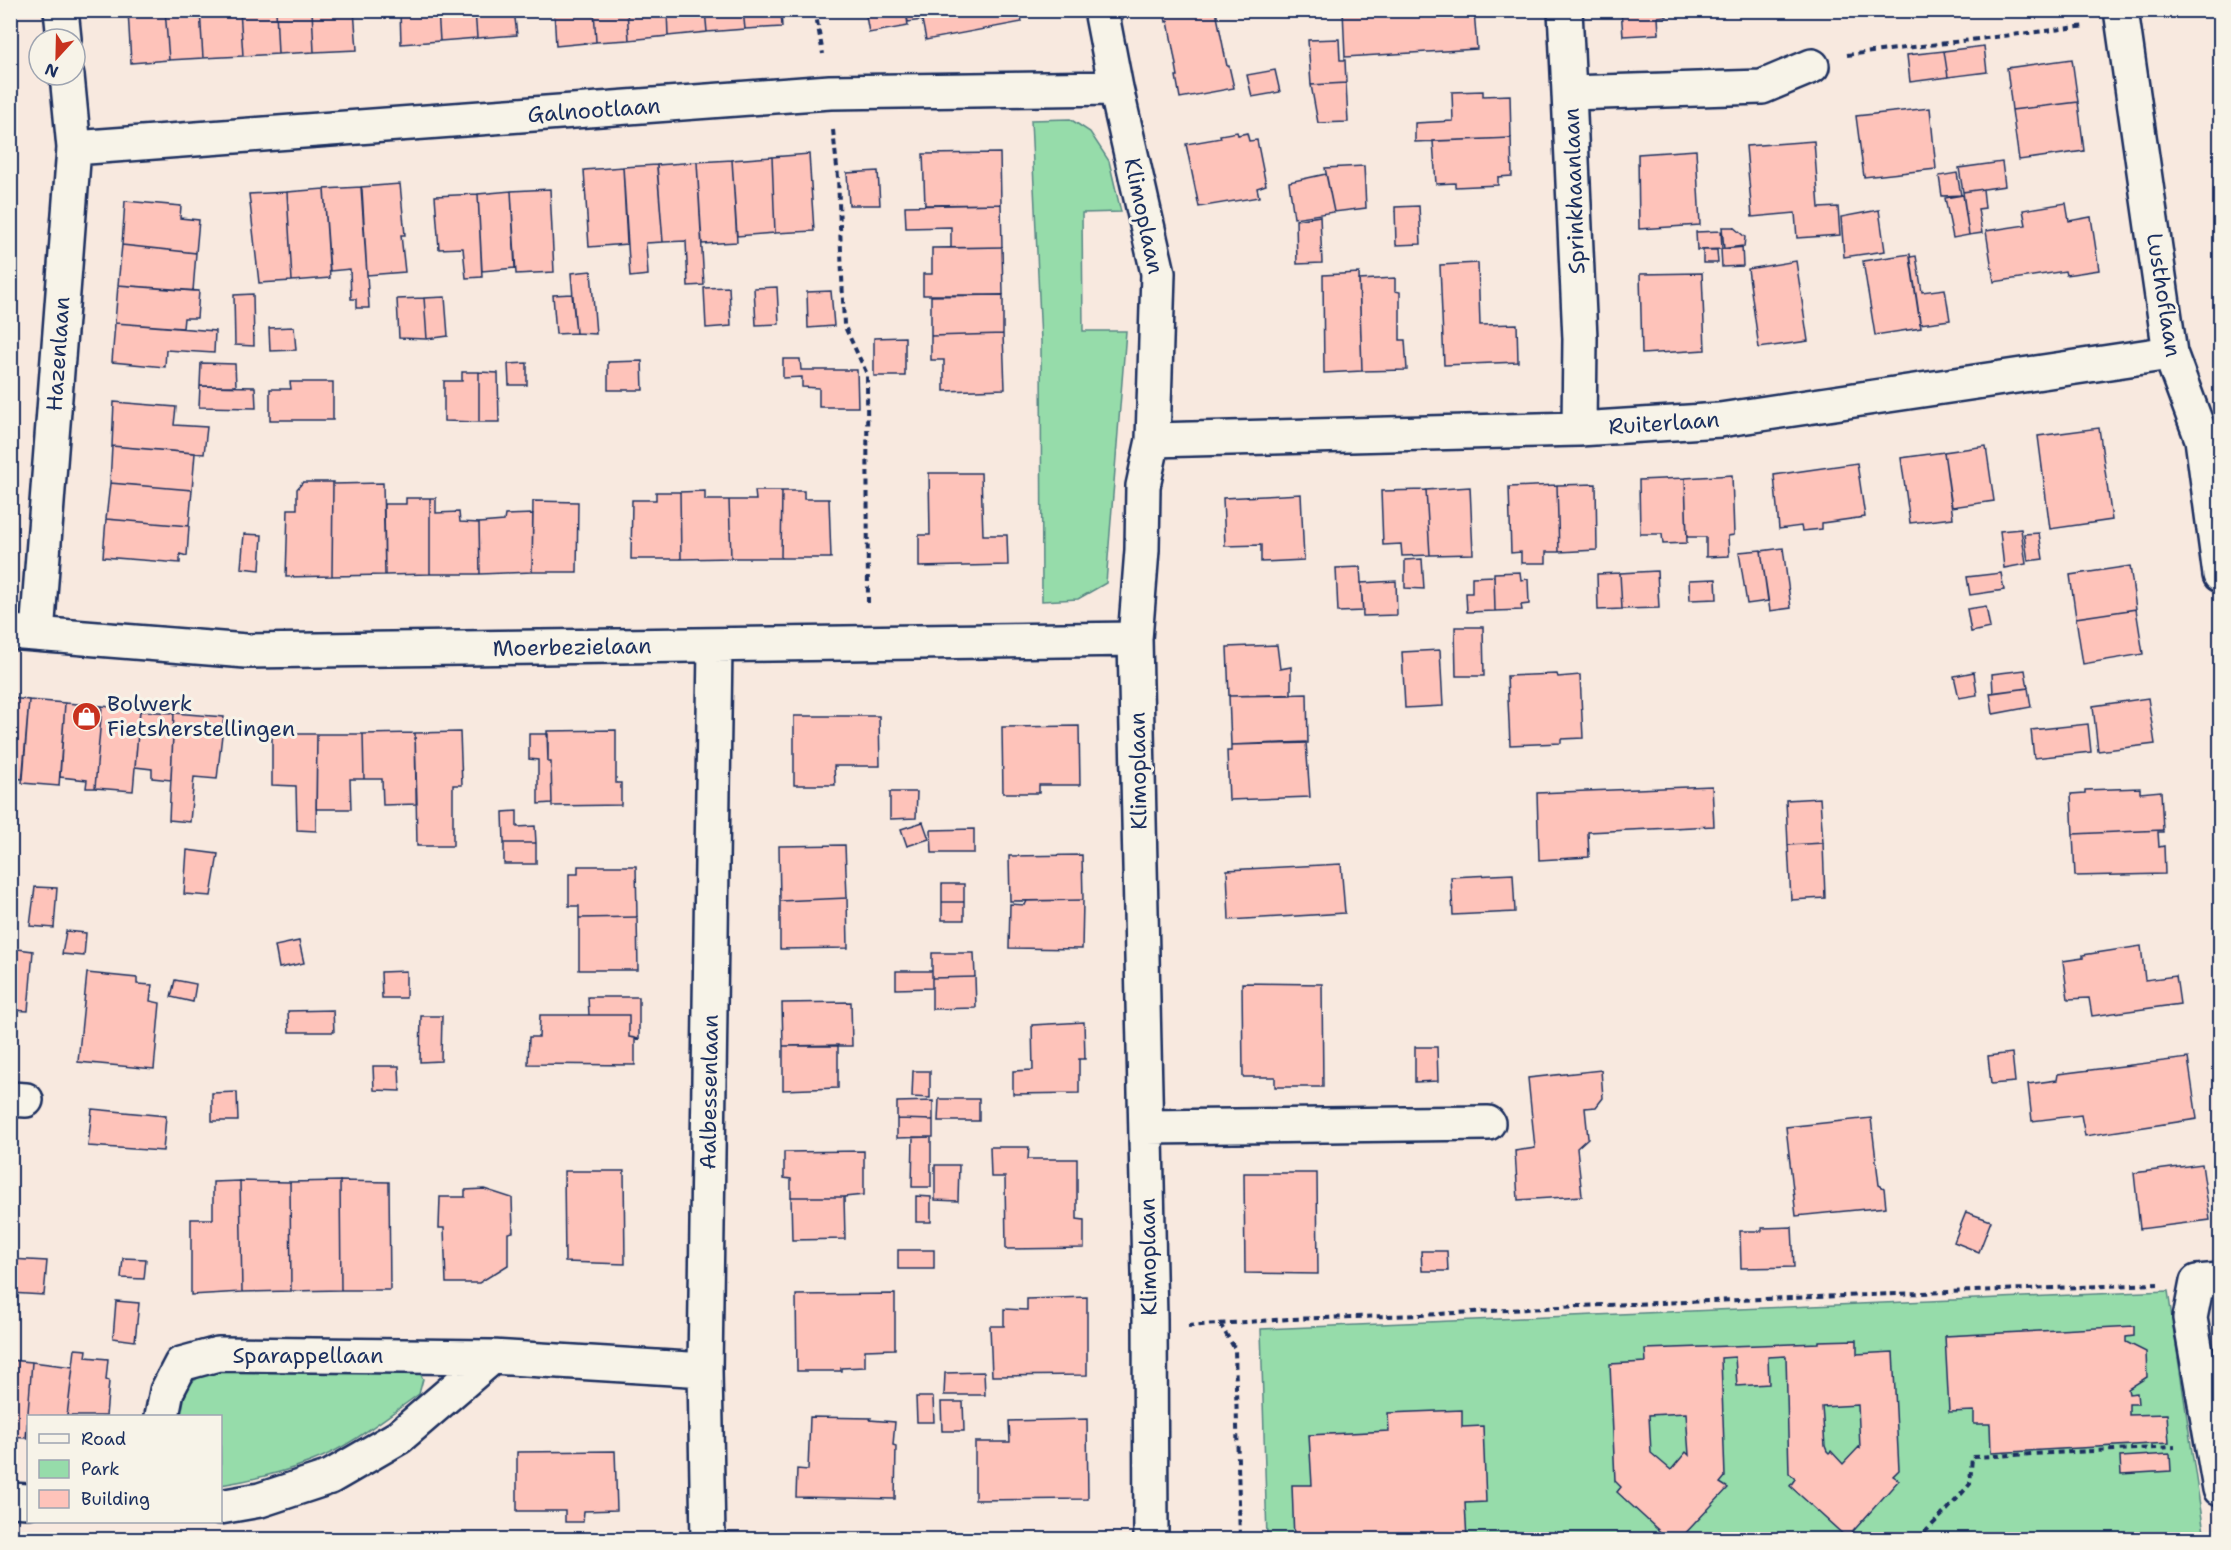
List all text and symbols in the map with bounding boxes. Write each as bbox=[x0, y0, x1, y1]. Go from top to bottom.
north arrow bbox=[27, 27, 87, 87]
text: N bbox=[42, 58, 61, 83]
street label: Galnootlaan bbox=[526, 91, 662, 129]
street label: Sprinkhaanlaan bbox=[1557, 107, 1591, 275]
street label: Klimoplaan bbox=[1118, 155, 1170, 277]
street label: Lusthoflaan bbox=[2140, 231, 2188, 359]
street label: Hazenlaan bbox=[40, 296, 76, 412]
street label: Ruiterlaan bbox=[1607, 405, 1721, 441]
street label: Moerbezielaan bbox=[492, 631, 652, 663]
place label: Bolwerk Fietsherstellingen bbox=[107, 689, 295, 743]
shop icon: Bolwerk Fietsherstellingen bbox=[70, 700, 102, 732]
street label: Klimoplaan bbox=[1122, 712, 1154, 830]
street label: Aalbessenlaan bbox=[693, 1014, 725, 1170]
street label: Klimoplaan bbox=[1132, 1198, 1164, 1316]
street label: Sparappellaan bbox=[232, 1341, 384, 1370]
legend bbox=[27, 1415, 222, 1523]
text: Road bbox=[81, 1427, 126, 1451]
text: Park bbox=[81, 1457, 120, 1481]
text: Building bbox=[81, 1487, 150, 1511]

